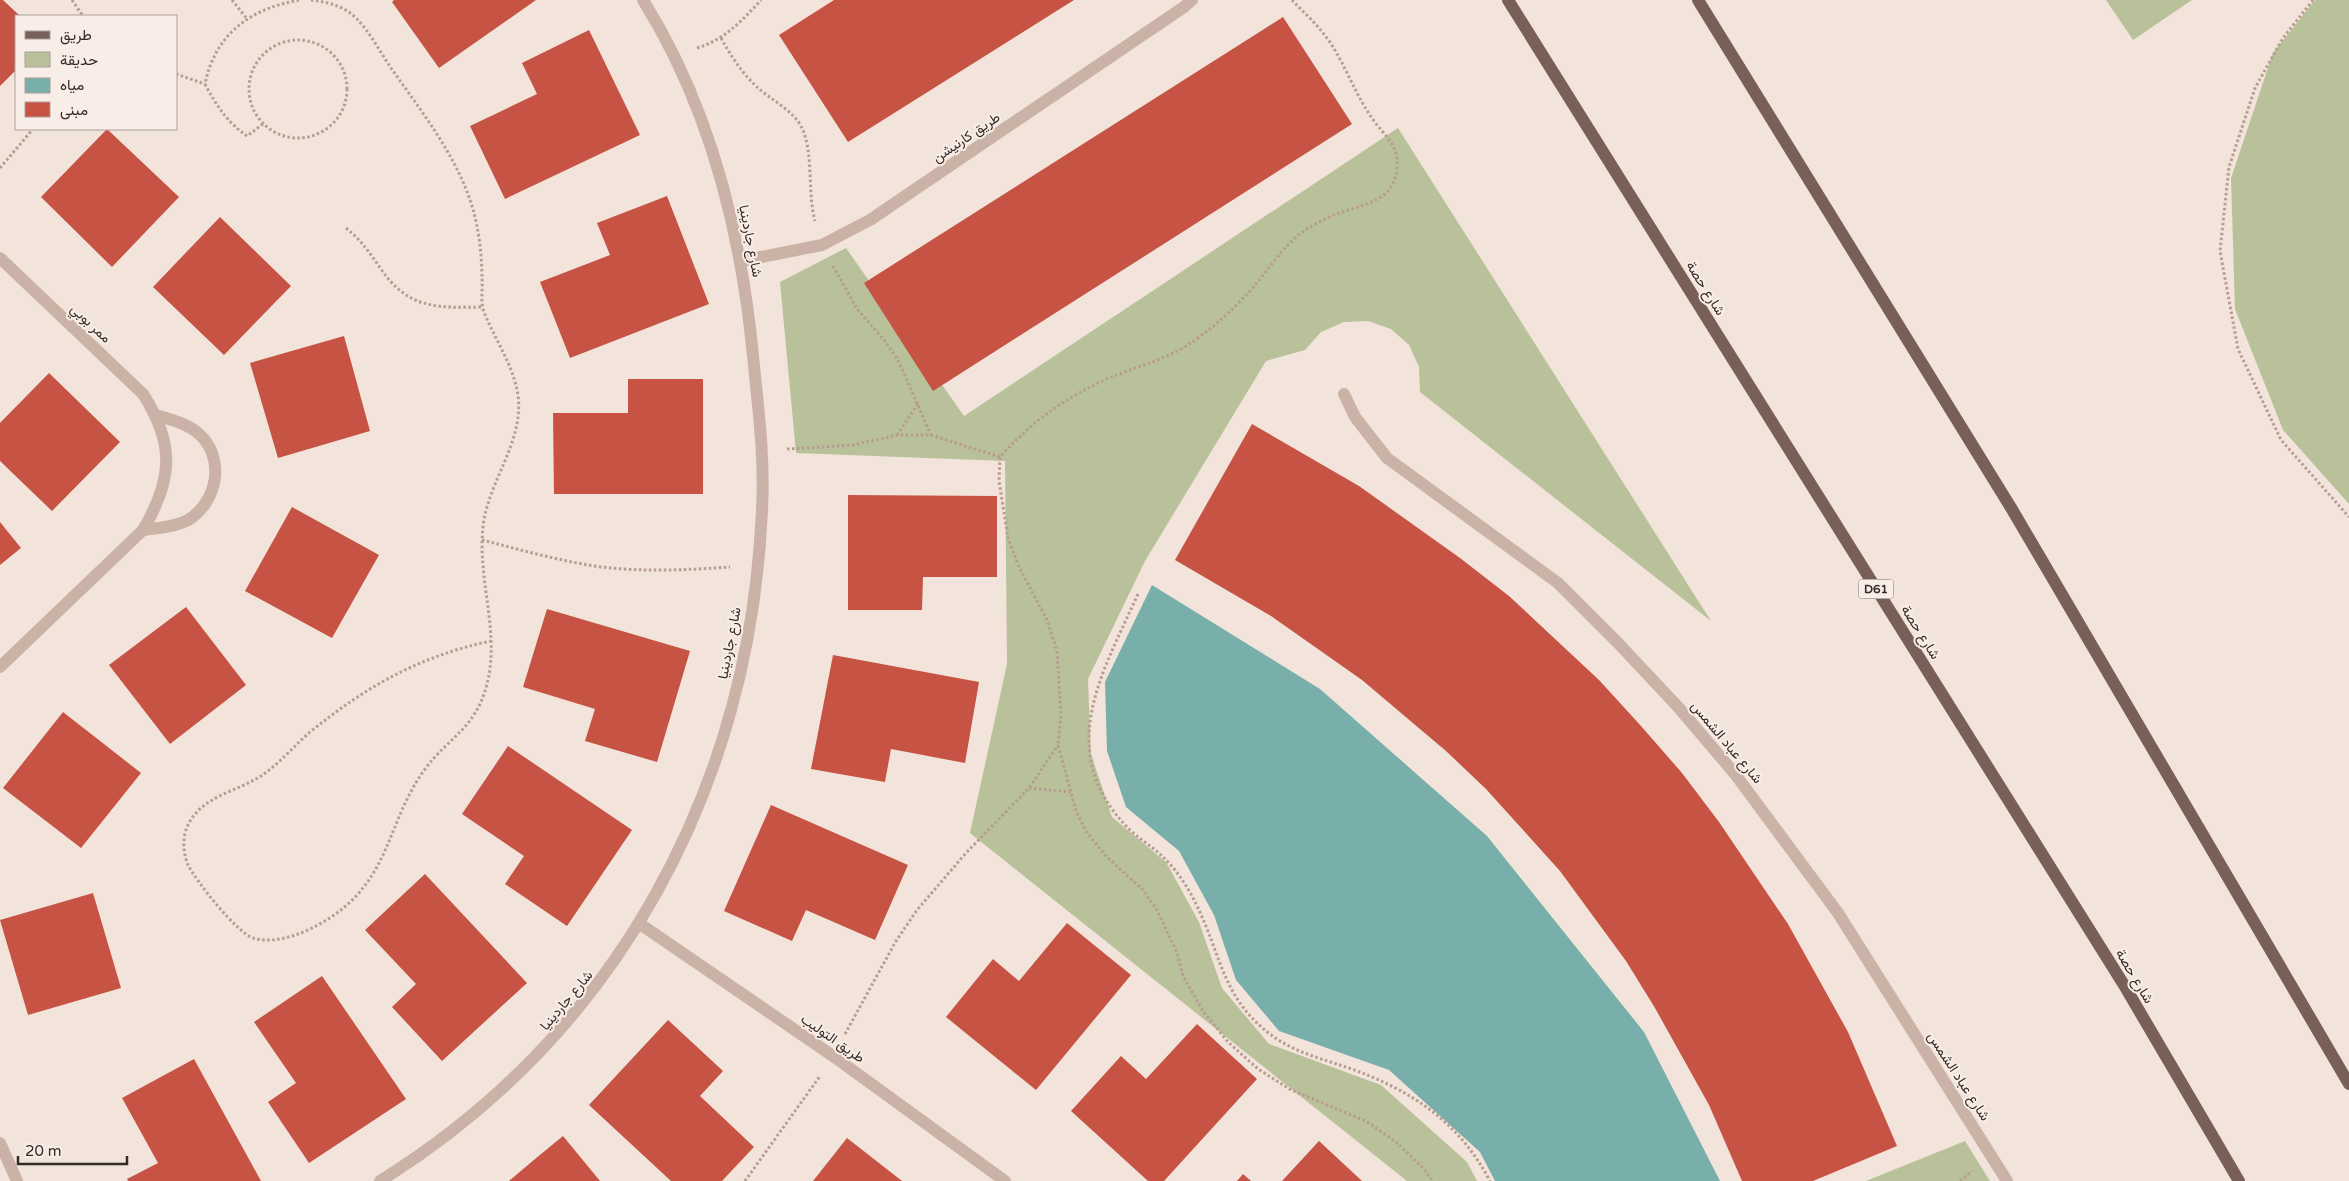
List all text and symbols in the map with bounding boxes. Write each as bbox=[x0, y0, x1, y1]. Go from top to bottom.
legend bbox=[15, 15, 178, 130]
text: طريق bbox=[60, 26, 92, 45]
text: حديقة bbox=[60, 51, 98, 69]
text: مياه bbox=[60, 76, 84, 94]
text: مبنى bbox=[60, 101, 88, 120]
street label: طريق كارنيشن bbox=[929, 109, 1003, 166]
street label: شارع جاردينيا bbox=[733, 204, 766, 279]
street label: شارع حصة bbox=[1681, 258, 1729, 319]
street label: ممر بوبي bbox=[65, 300, 115, 349]
road number: D61 bbox=[1858, 580, 1894, 598]
street label: شارع حصة bbox=[1896, 602, 1944, 663]
street label: شارع جاردينيا bbox=[714, 606, 747, 681]
street label: شارع عباد الشمس bbox=[1686, 698, 1766, 788]
street label: شارع حصة bbox=[2110, 946, 2157, 1008]
street label: شارع جاردينيا bbox=[536, 967, 598, 1035]
street label: طريق التوليب bbox=[798, 1010, 868, 1067]
street label: شارع عباد الشمس bbox=[1922, 1029, 1994, 1125]
scale bar bbox=[18, 1134, 126, 1166]
text: 20 m bbox=[25, 1142, 62, 1160]

